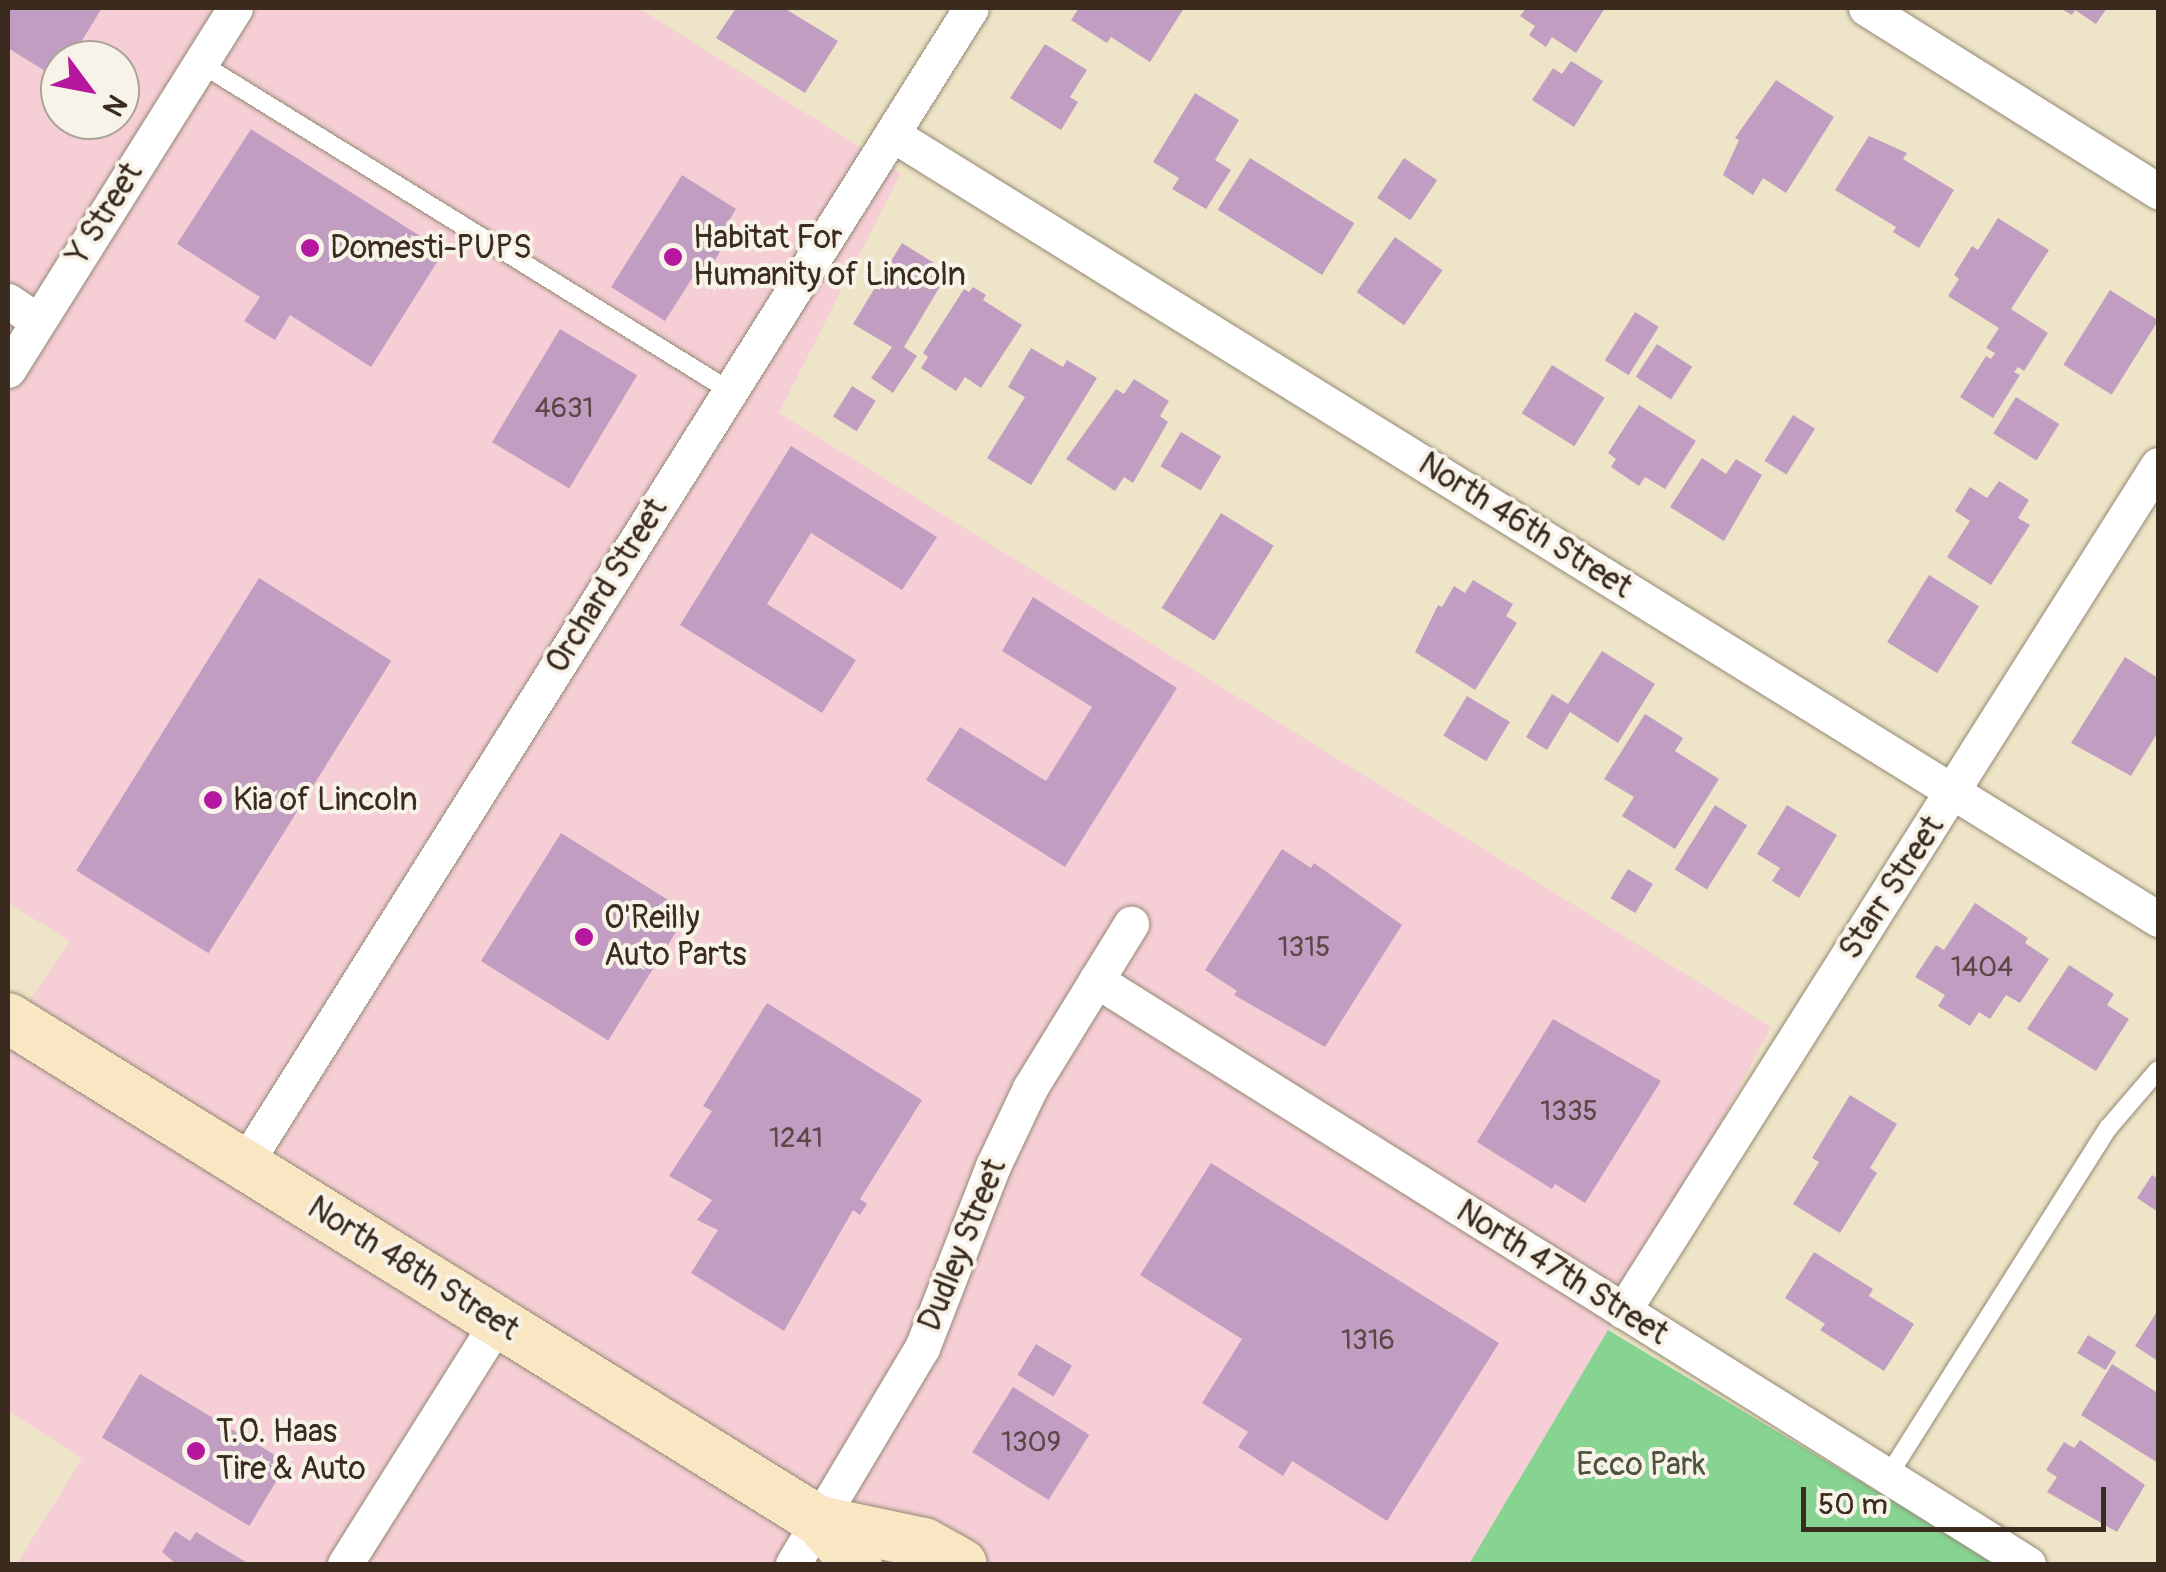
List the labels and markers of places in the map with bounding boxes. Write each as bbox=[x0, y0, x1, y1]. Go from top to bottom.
place label: Habitat For Humanity of Lincoln bbox=[693, 220, 966, 295]
place label: Domesti-PUPS bbox=[330, 229, 532, 267]
marker: Domesti-PUPS bbox=[299, 237, 321, 259]
marker: Habitat For Humanity of Lincoln bbox=[662, 246, 684, 268]
place label: Kia of Lincoln bbox=[233, 781, 418, 819]
marker: Kia of Lincoln bbox=[202, 789, 224, 811]
place label: O'Reilly Auto Parts bbox=[604, 900, 746, 975]
marker: O'Reilly Auto Parts bbox=[573, 926, 595, 948]
place label: T.O. Haas Tire & Auto bbox=[216, 1414, 366, 1489]
marker: T.O. Haas Tire & Auto bbox=[185, 1440, 207, 1462]

